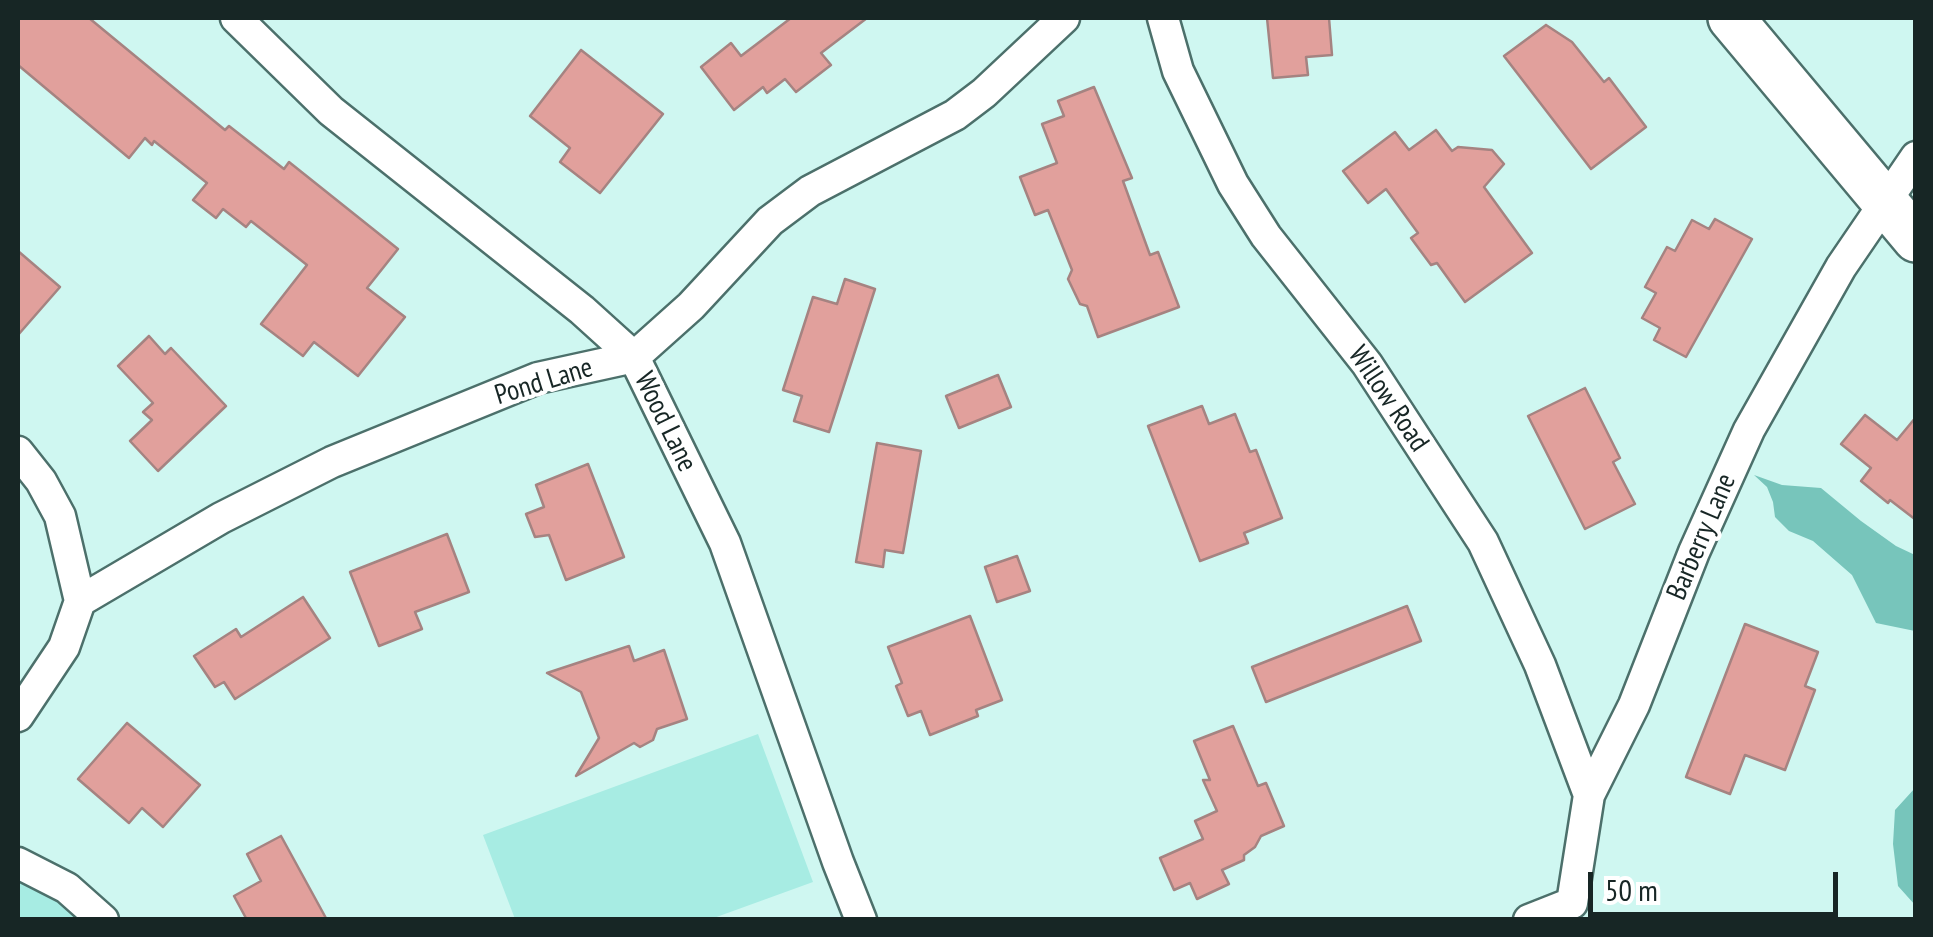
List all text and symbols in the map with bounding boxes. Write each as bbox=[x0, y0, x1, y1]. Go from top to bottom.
street label: Willow Road bbox=[1341, 340, 1435, 458]
street label: Pond Lane bbox=[491, 351, 597, 413]
street label: Wood Lane bbox=[627, 367, 703, 477]
street label: Barberry Lane bbox=[1660, 469, 1744, 605]
scale bar bbox=[1593, 852, 1843, 914]
text: 50 m bbox=[1605, 870, 1658, 909]

